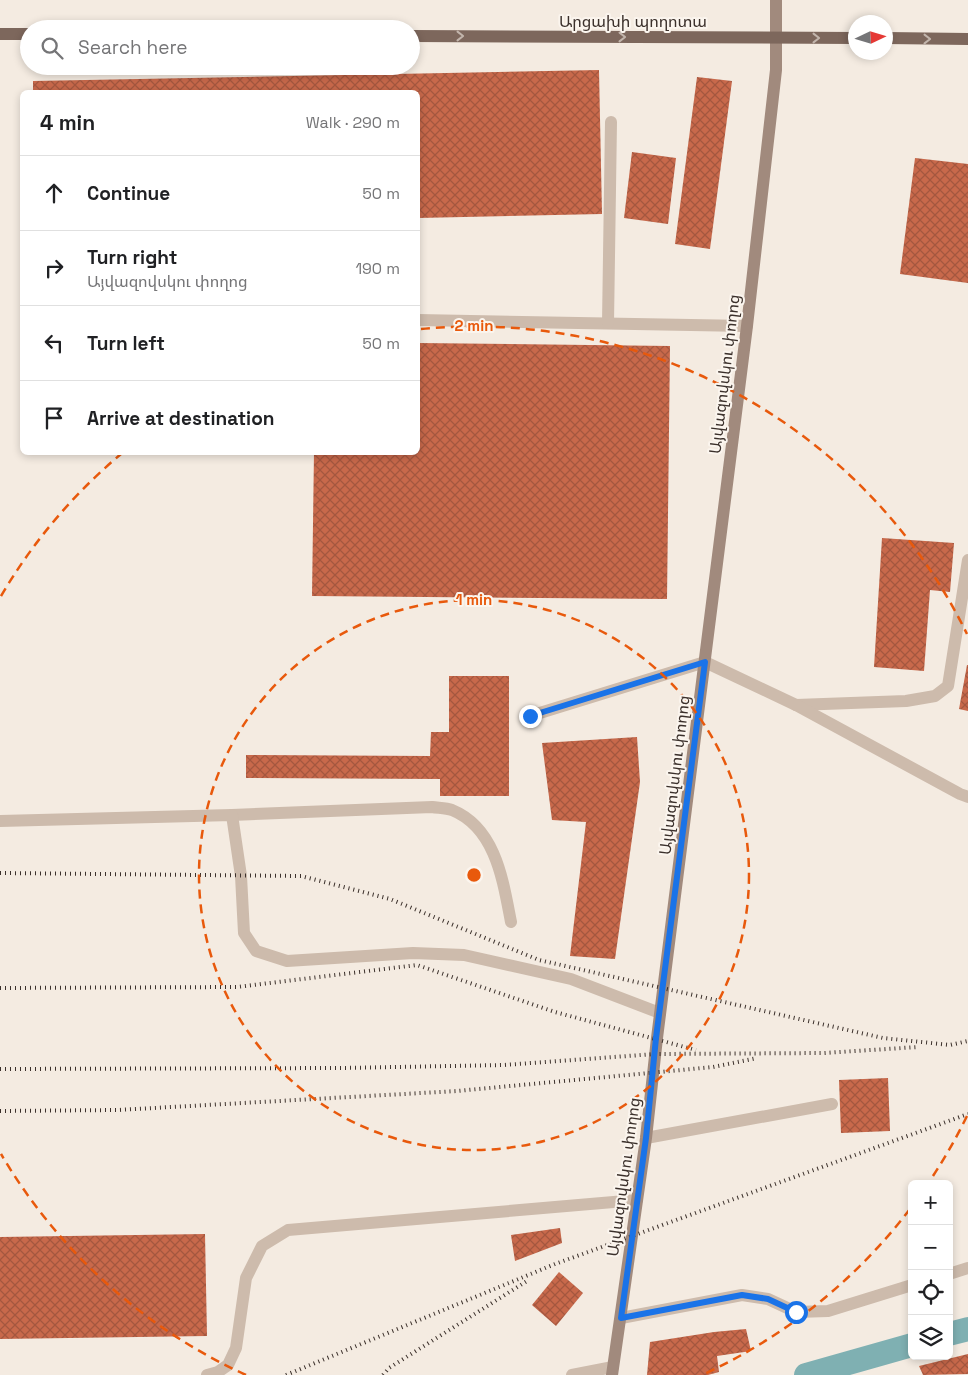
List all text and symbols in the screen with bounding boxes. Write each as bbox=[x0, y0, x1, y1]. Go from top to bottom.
street label: Արցախի պողոտա bbox=[559, 11, 707, 32]
north arrow bbox=[848, 15, 893, 60]
search box bbox=[20, 20, 420, 75]
one-way arrow bbox=[456, 31, 464, 41]
one-way arrow bbox=[619, 32, 627, 42]
one-way arrow bbox=[812, 33, 820, 43]
one-way arrow bbox=[923, 33, 931, 44]
icon: search bbox=[38, 34, 66, 62]
text: Search here bbox=[78, 35, 188, 60]
text: 4 min bbox=[40, 109, 95, 136]
text: Walk · 290 m bbox=[306, 112, 400, 133]
icon: ahead bbox=[40, 179, 68, 207]
text: Continue bbox=[87, 181, 170, 206]
text: 50 m bbox=[362, 183, 400, 204]
text: Turn right bbox=[87, 245, 177, 270]
icon: right bbox=[40, 254, 68, 282]
text: 190 m bbox=[355, 258, 400, 279]
text: Այվազովսկու փողոց bbox=[87, 271, 248, 292]
street label: Այվազովսկու փողոց bbox=[704, 293, 745, 455]
text: 2 min bbox=[455, 316, 493, 335]
icon: left bbox=[40, 329, 68, 357]
text: Turn left bbox=[87, 331, 165, 356]
text: 50 m bbox=[362, 333, 400, 354]
icon: arrive bbox=[40, 404, 68, 432]
text: Arrive at destination bbox=[87, 406, 275, 431]
text: 1 min bbox=[456, 590, 492, 609]
street label: Այվազովսկու փողոց bbox=[654, 694, 695, 856]
route end bbox=[519, 705, 542, 728]
centre of rings bbox=[465, 866, 483, 884]
street label: Այվազովսկու փողոց bbox=[602, 1096, 645, 1258]
map controls bbox=[908, 1180, 953, 1360]
button: + bbox=[908, 1180, 953, 1225]
button: − bbox=[908, 1225, 953, 1270]
button: locate bbox=[908, 1270, 953, 1315]
route start bbox=[785, 1301, 808, 1324]
button: layers bbox=[908, 1315, 953, 1360]

